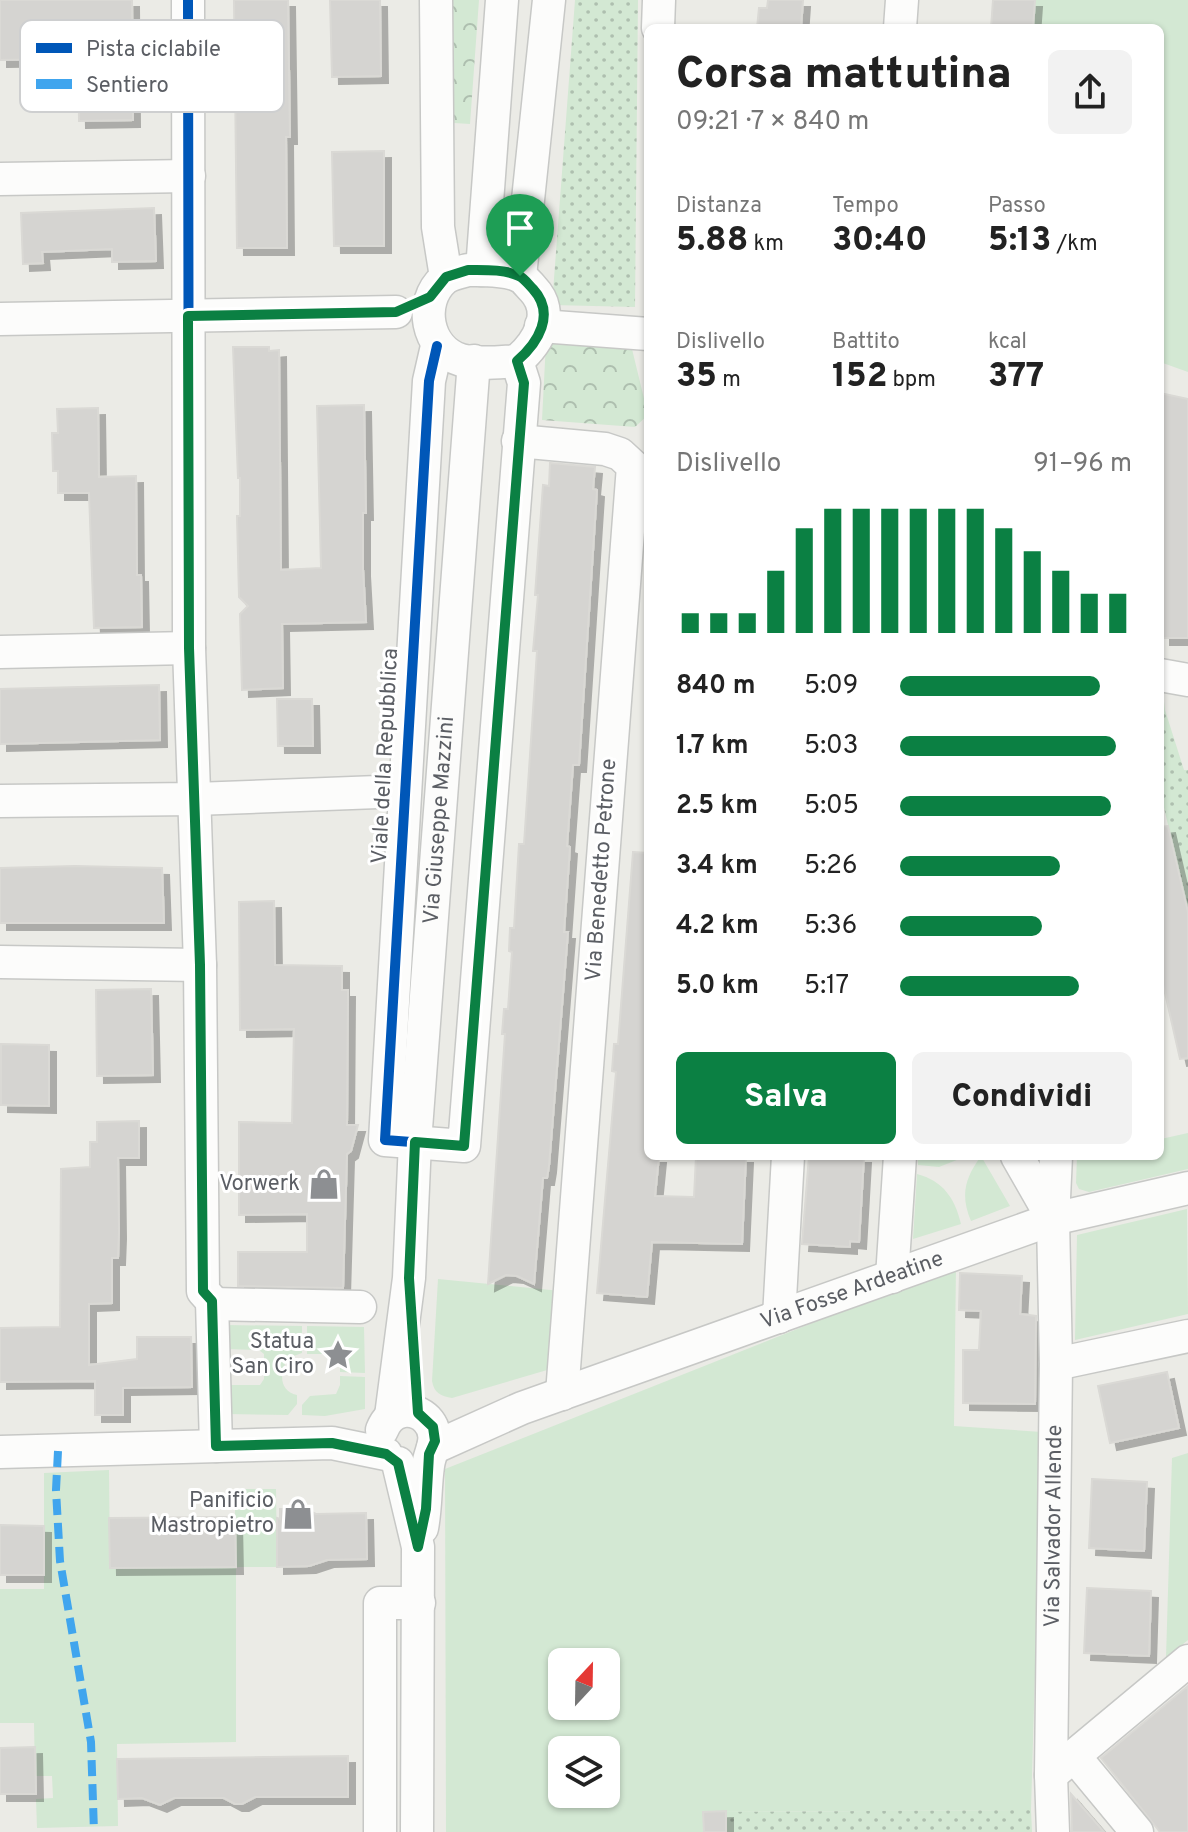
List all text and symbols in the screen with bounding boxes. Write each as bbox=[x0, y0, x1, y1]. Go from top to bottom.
legend bbox=[20, 20, 284, 112]
text: Pista ciclabile bbox=[86, 37, 221, 64]
text: Corsa mattutina bbox=[676, 48, 1012, 104]
button: share bbox=[1048, 50, 1132, 134]
text: Sentiero bbox=[86, 73, 169, 100]
text: 09:21 · 7 × 840 m bbox=[676, 106, 869, 139]
text: Distanza bbox=[676, 193, 762, 220]
text: Tempo bbox=[832, 193, 899, 220]
text: Passo bbox=[988, 193, 1046, 220]
pin bbox=[486, 194, 554, 276]
icon: arrive bbox=[498, 206, 542, 250]
text: 5.88 bbox=[676, 220, 748, 263]
text: 30:40 bbox=[832, 220, 927, 263]
text: 5:13 bbox=[988, 220, 1051, 263]
text: km bbox=[748, 231, 784, 258]
text: /km bbox=[1051, 231, 1098, 258]
text: Dislivello bbox=[676, 329, 765, 356]
text: Battito bbox=[832, 329, 900, 356]
text: kcal bbox=[988, 329, 1027, 356]
text: 35 bbox=[676, 356, 717, 399]
text: 152 bbox=[832, 356, 887, 399]
text: 377 bbox=[988, 356, 1044, 399]
text: m bbox=[717, 367, 741, 394]
text: bpm bbox=[887, 367, 936, 394]
text: Dislivello bbox=[676, 448, 781, 481]
text: 91–96 m bbox=[1033, 448, 1132, 481]
street label: Viale della Repubblica bbox=[367, 647, 405, 865]
text: 840 m bbox=[676, 670, 755, 703]
text: 5:09 bbox=[804, 670, 858, 703]
street label: Via Giuseppe Mazzini bbox=[418, 715, 461, 925]
text: 1.7 km bbox=[676, 730, 749, 763]
text: 5:03 bbox=[804, 730, 858, 763]
street label: Via Benedetto Petrone bbox=[581, 758, 623, 982]
text: 2.5 km bbox=[676, 790, 758, 823]
text: 5:05 bbox=[804, 790, 859, 823]
text: 3.4 km bbox=[676, 850, 758, 883]
text: 5:26 bbox=[804, 850, 857, 883]
text: 4.2 km bbox=[676, 910, 759, 943]
text: 5:36 bbox=[804, 910, 857, 943]
text: 5.0 km bbox=[676, 970, 759, 1003]
text: 5:17 bbox=[804, 970, 849, 1003]
button: Salva bbox=[676, 1052, 896, 1144]
button: Condividi bbox=[912, 1052, 1132, 1144]
shop icon: Vorwerk bbox=[307, 1167, 341, 1201]
place label: Vorwerk bbox=[219, 1171, 300, 1198]
street label: Via Fosse Ardeatine bbox=[757, 1246, 947, 1335]
place label: Statua San Ciro bbox=[231, 1329, 314, 1381]
place icon: Statua San Ciro bbox=[321, 1338, 355, 1372]
street label: Via Salvador Allende bbox=[1039, 1424, 1069, 1628]
place label: Panificio Mastropietro bbox=[150, 1488, 274, 1540]
shop icon: Panificio Mastropietro bbox=[281, 1497, 315, 1531]
north arrow bbox=[548, 1648, 620, 1720]
map controls bbox=[548, 1648, 620, 1808]
button: layers bbox=[548, 1736, 620, 1808]

